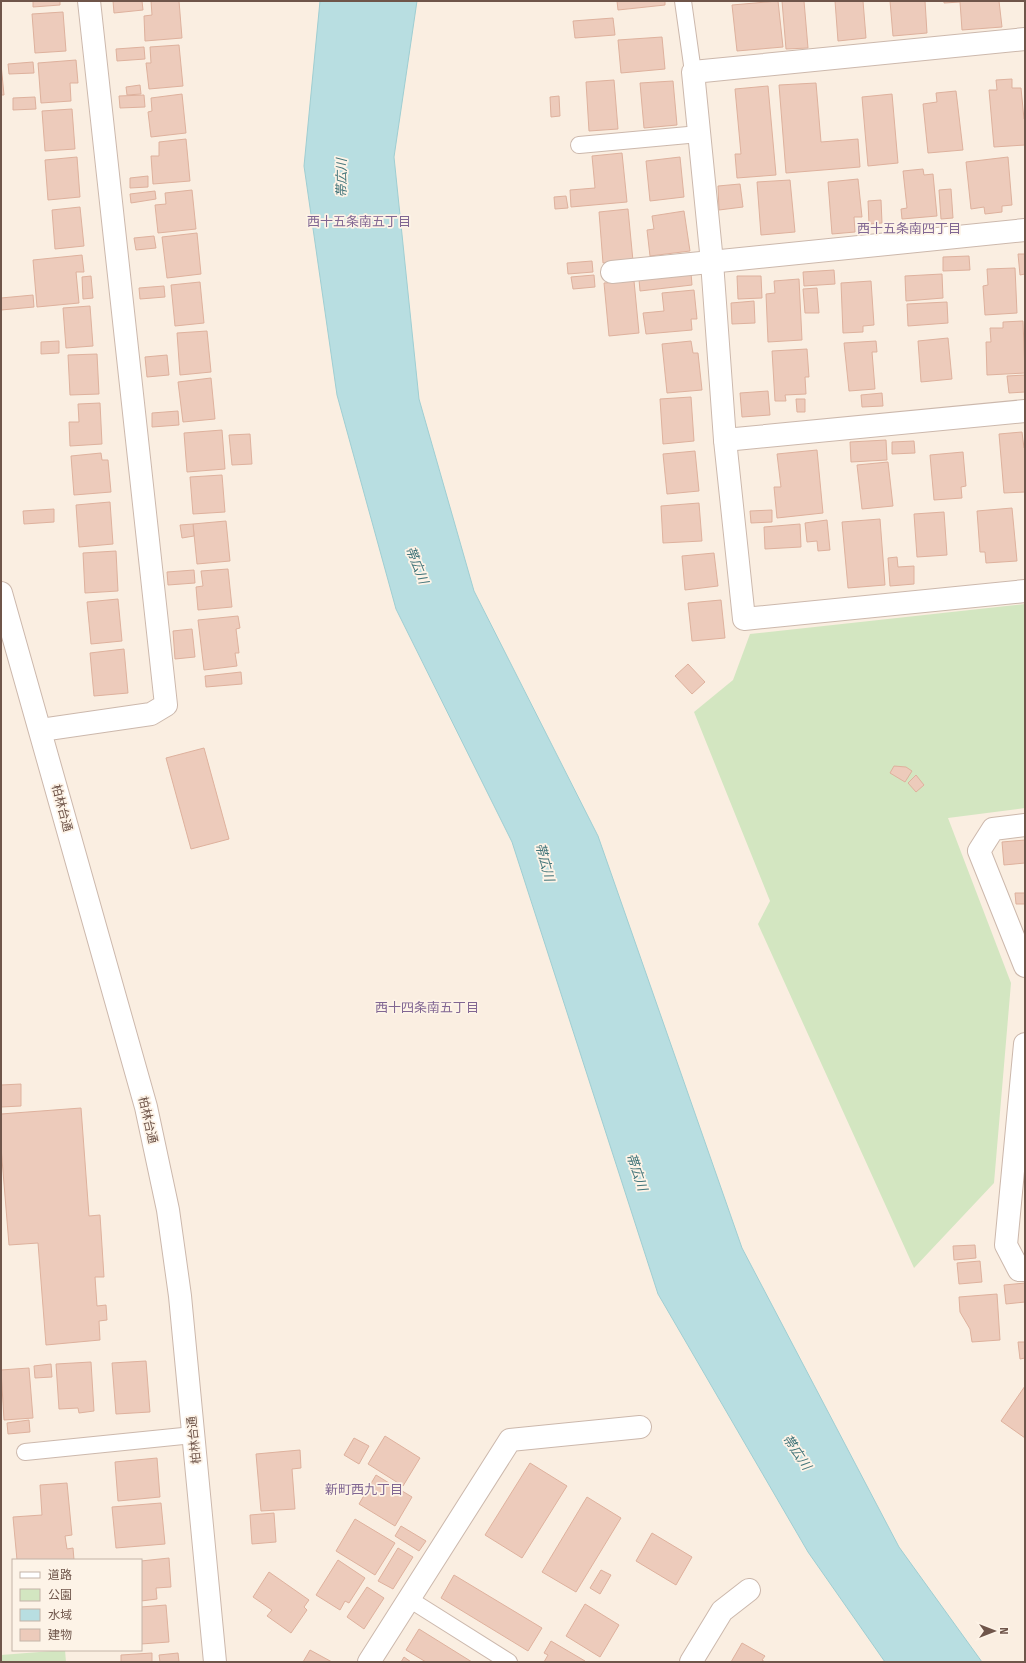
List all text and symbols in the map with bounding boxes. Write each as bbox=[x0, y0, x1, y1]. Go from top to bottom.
water label: 帯広川 bbox=[334, 157, 349, 198]
district label: 西十五条南五丁目 bbox=[307, 214, 411, 229]
district label: 西十五条南四丁目 bbox=[857, 221, 961, 236]
water label: 帯広川 bbox=[403, 544, 432, 588]
street label: 柏林台通 bbox=[49, 783, 75, 833]
water label: 帯広川 bbox=[533, 841, 558, 885]
district label: 西十四条南五丁目 bbox=[375, 1000, 479, 1015]
street label: 柏林台通 bbox=[136, 1095, 160, 1145]
water label: 帯広川 bbox=[624, 1151, 651, 1195]
street label: 柏林台通 bbox=[185, 1415, 203, 1465]
water label: 帯広川 bbox=[780, 1432, 815, 1474]
district label: 新町西九丁目 bbox=[325, 1482, 403, 1497]
legend bbox=[12, 1559, 142, 1651]
text: 道路 bbox=[48, 1568, 72, 1582]
text: 公園 bbox=[48, 1588, 72, 1602]
text: 水域 bbox=[48, 1608, 72, 1622]
north arrow bbox=[974, 1611, 1014, 1651]
text: N bbox=[997, 1627, 1010, 1635]
text: 建物 bbox=[48, 1628, 72, 1642]

